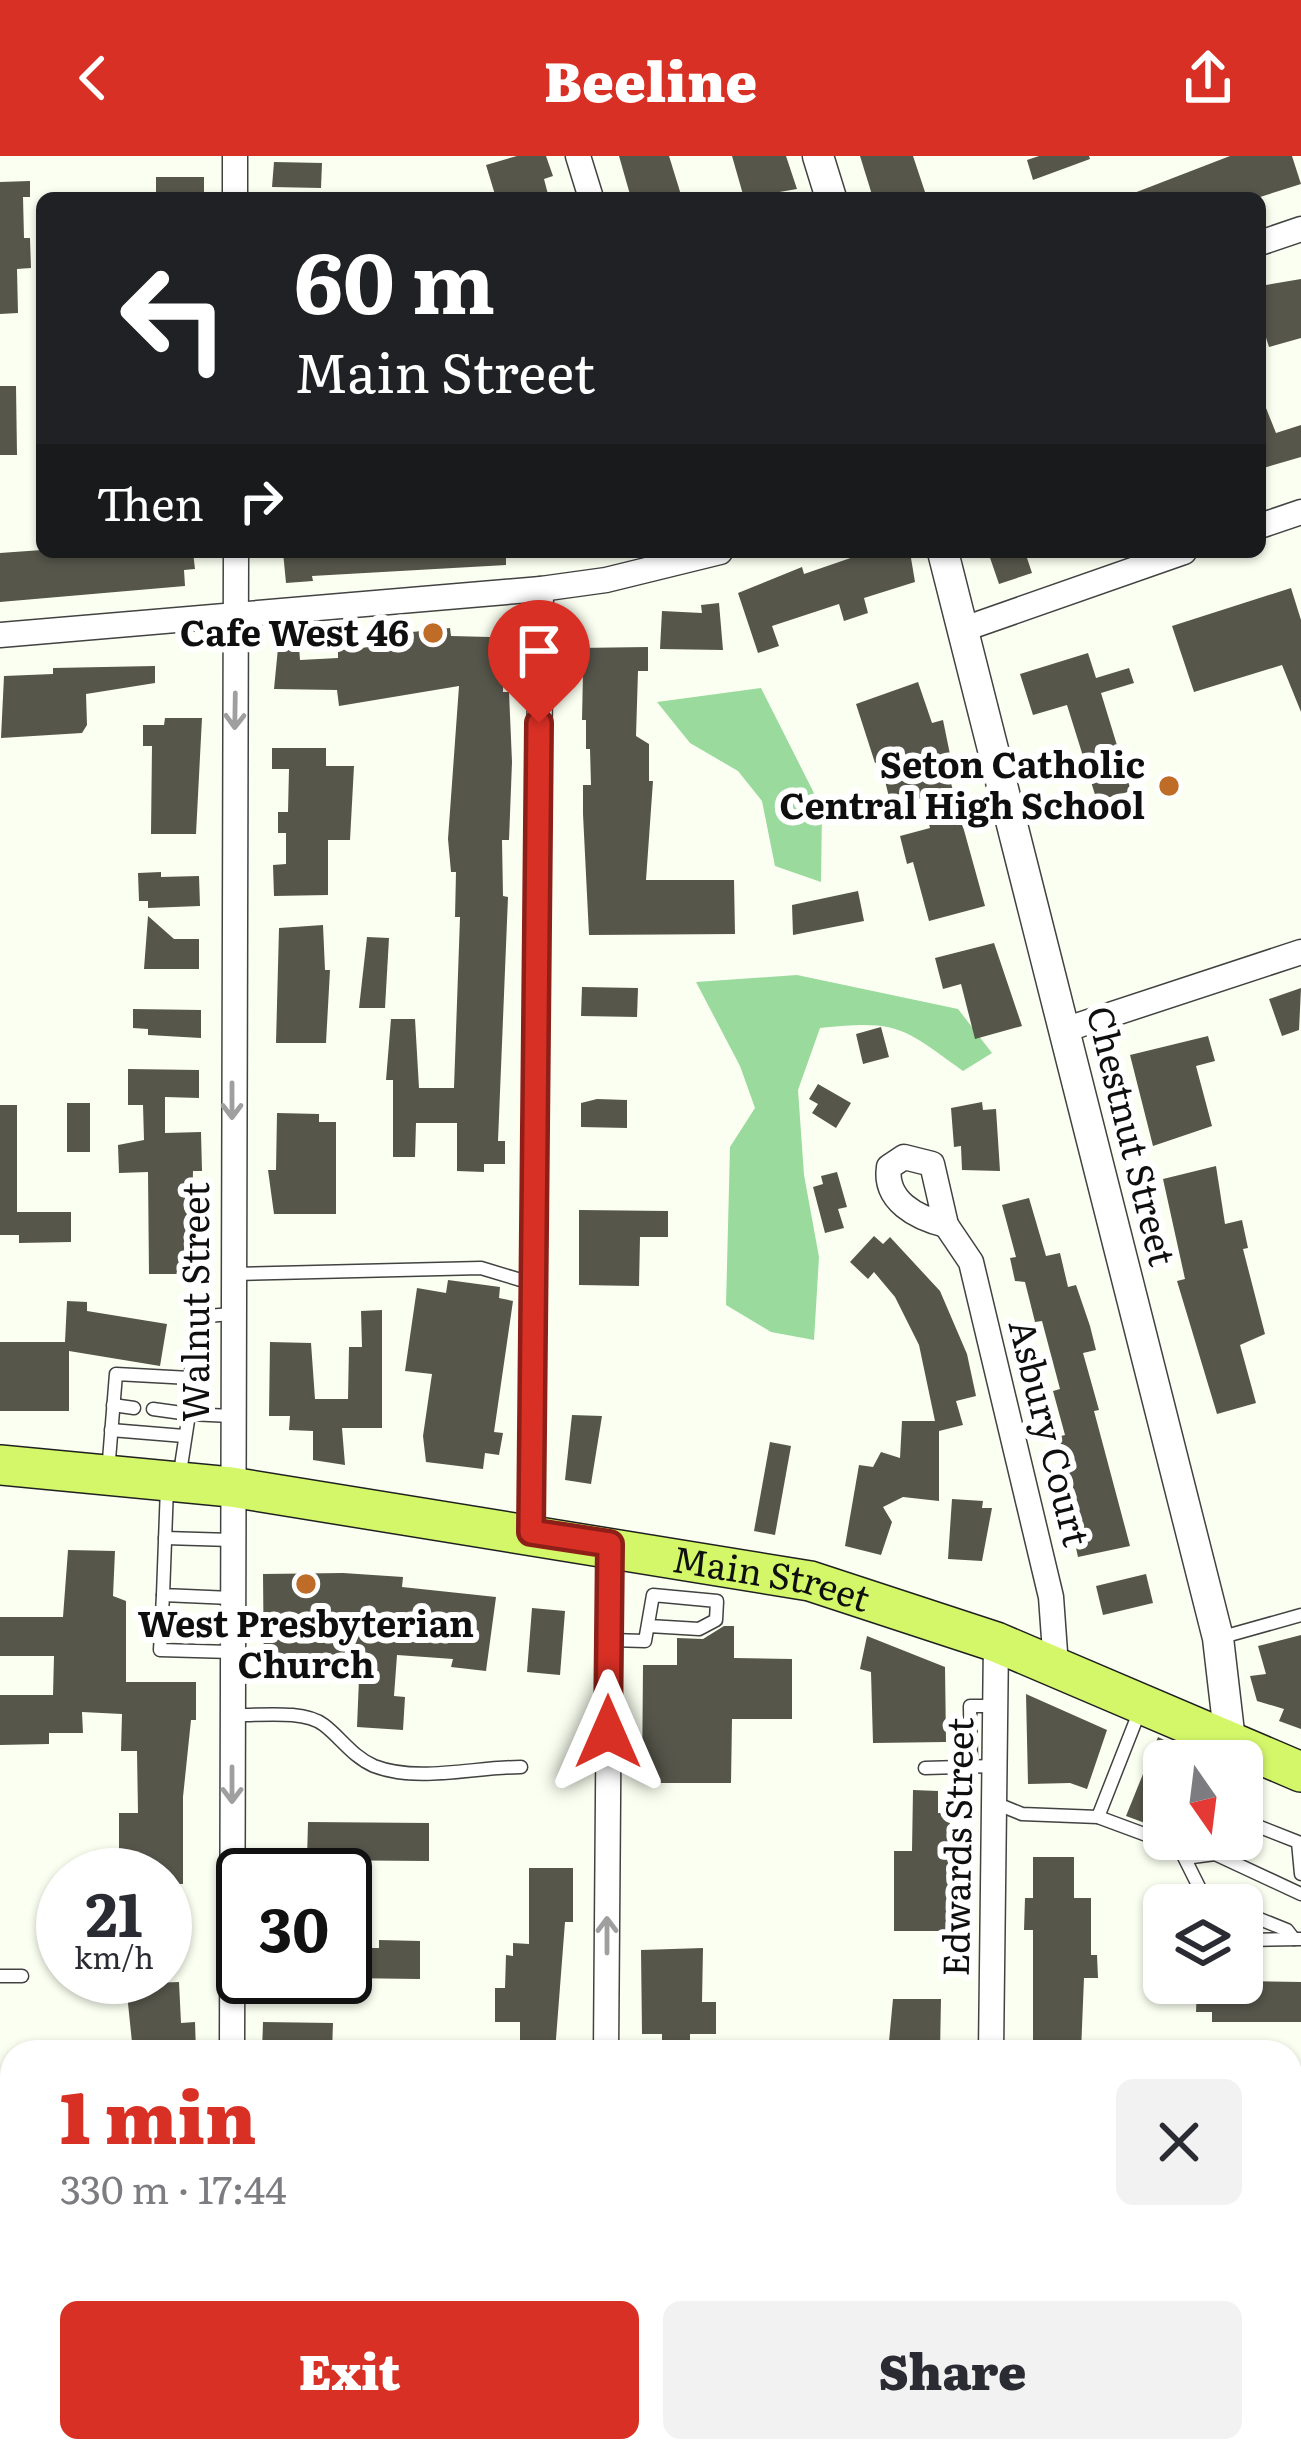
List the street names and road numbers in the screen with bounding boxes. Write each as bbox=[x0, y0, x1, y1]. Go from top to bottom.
street label: Chestnut Street bbox=[1076, 1000, 1191, 1271]
street label: Walnut Street bbox=[167, 1182, 220, 1422]
street label: Asbury Court bbox=[998, 1313, 1105, 1552]
street label: Main Street bbox=[669, 1530, 878, 1623]
street label: Edwards Street bbox=[927, 1716, 984, 1977]

